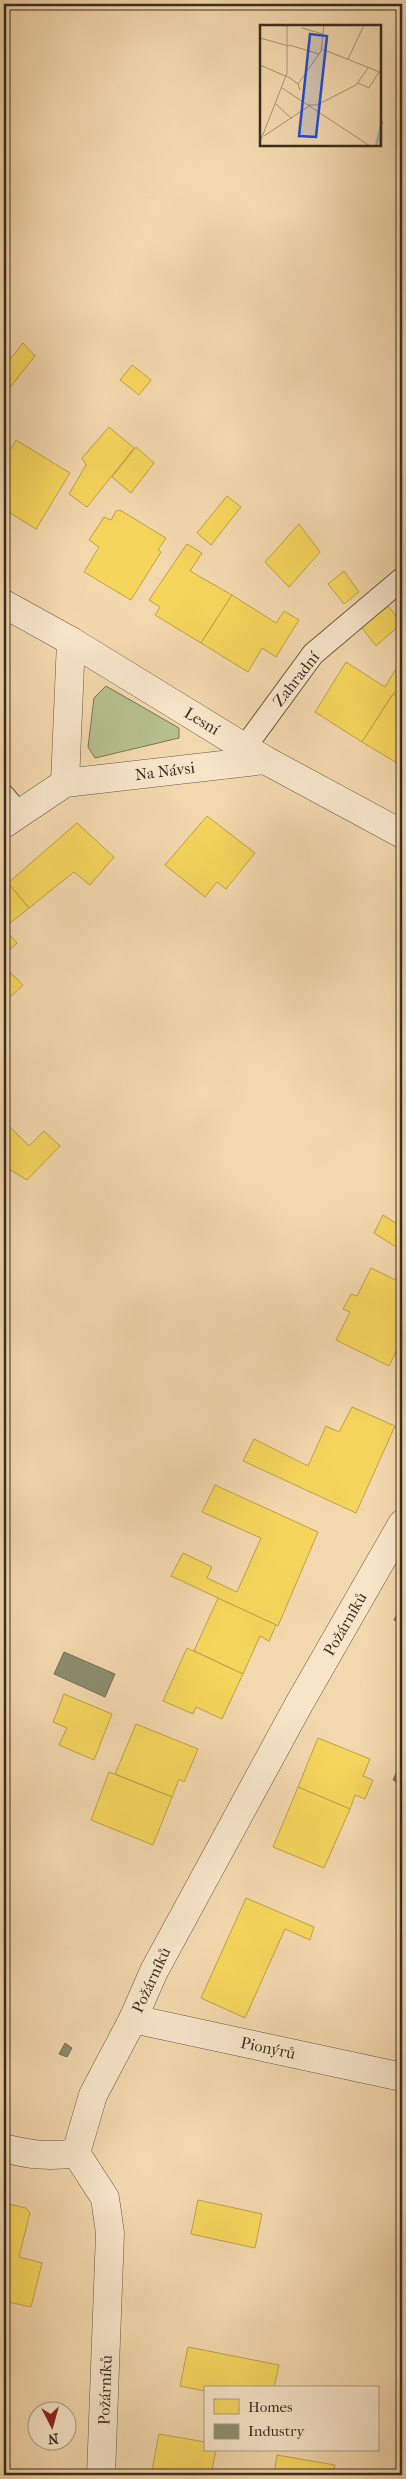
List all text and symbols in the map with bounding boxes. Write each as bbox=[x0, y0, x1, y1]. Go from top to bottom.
inset map bbox=[260, 25, 381, 146]
street label: Zahradní bbox=[269, 648, 323, 710]
street label: Lesní bbox=[181, 703, 223, 739]
street label: Na Návsi bbox=[134, 758, 196, 784]
street label: Požárníků bbox=[319, 1589, 371, 1659]
street label: Požárníků bbox=[128, 1944, 174, 2016]
street label: Pionýrů bbox=[239, 2033, 297, 2063]
street label: Požárníků bbox=[94, 2355, 116, 2425]
legend bbox=[204, 2386, 378, 2452]
text: Homes bbox=[248, 2398, 293, 2416]
north arrow bbox=[28, 2402, 78, 2452]
text: Industry bbox=[248, 2422, 305, 2440]
text: N bbox=[47, 2429, 59, 2447]

